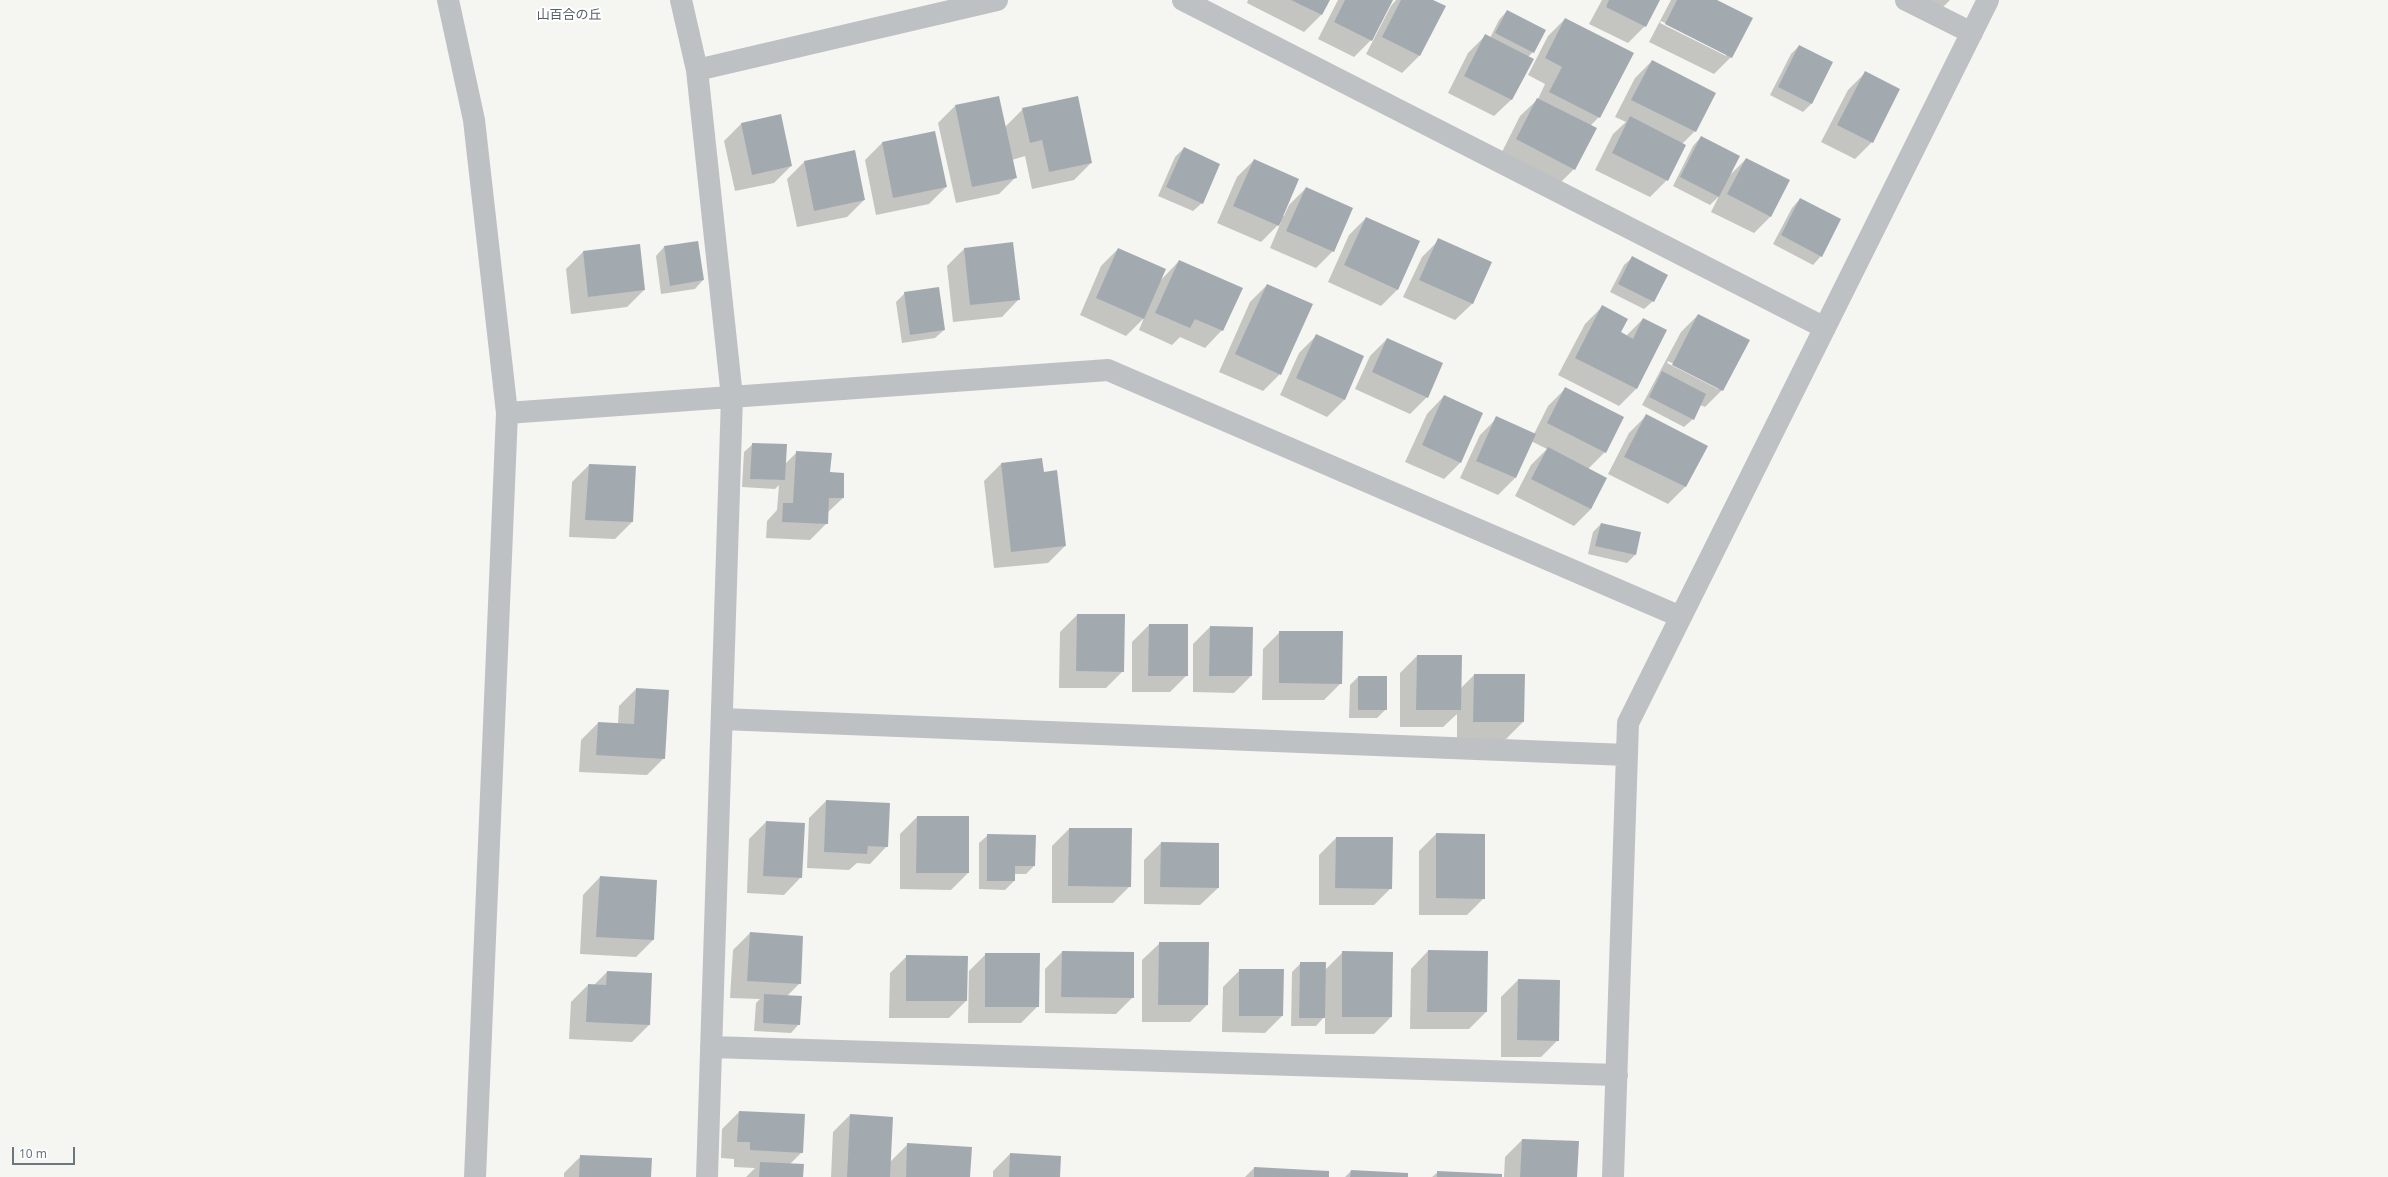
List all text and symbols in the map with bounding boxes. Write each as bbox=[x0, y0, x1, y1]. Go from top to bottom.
district label: 山百合の丘 bbox=[537, 7, 601, 23]
scale bar bbox=[14, 1139, 77, 1165]
text: 10 m bbox=[19, 1145, 47, 1162]

